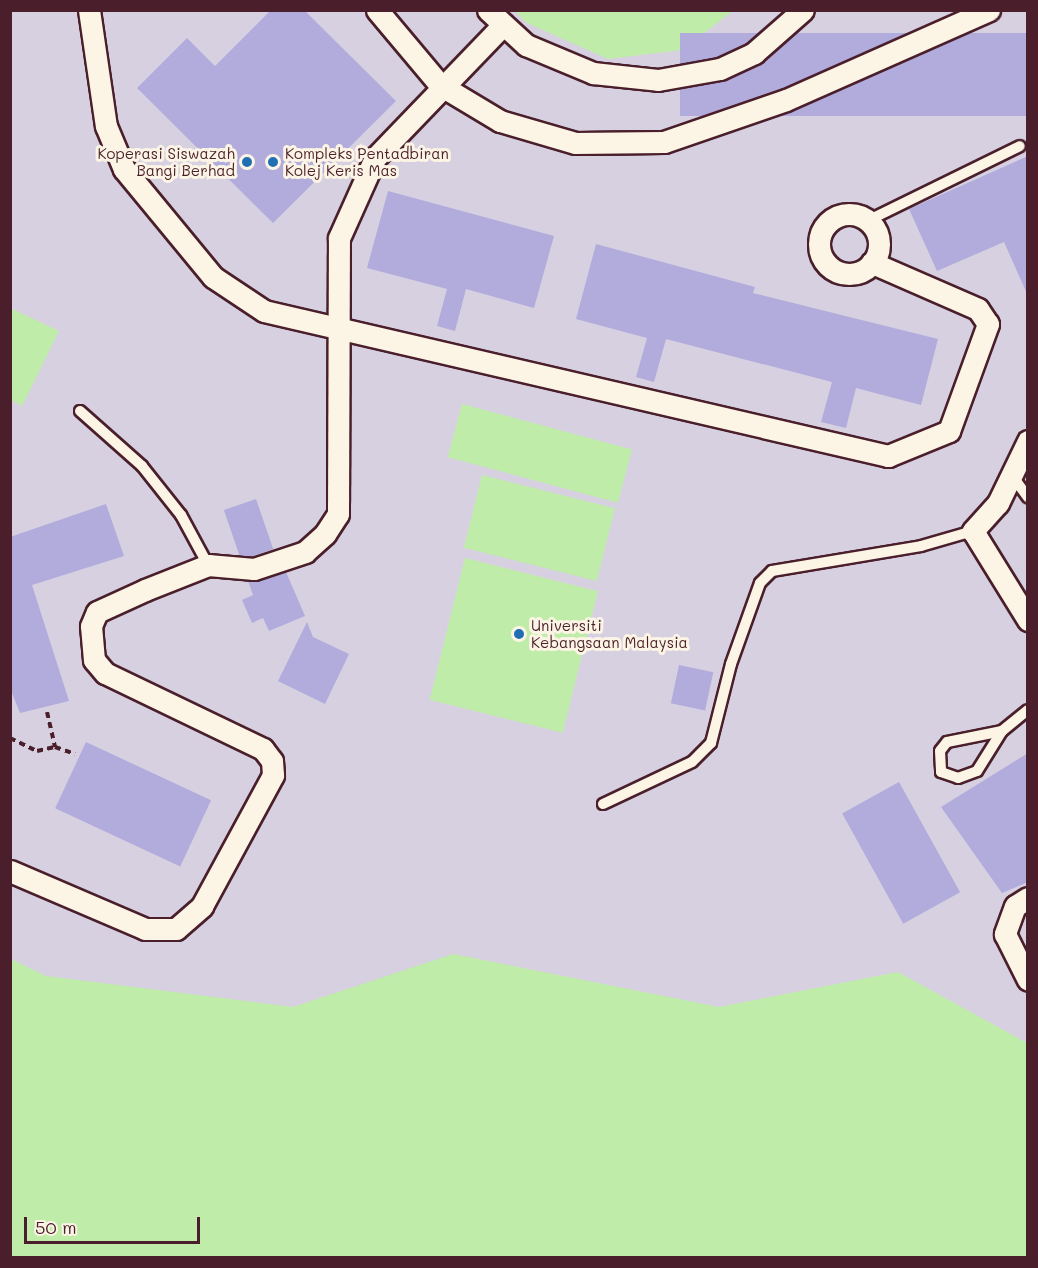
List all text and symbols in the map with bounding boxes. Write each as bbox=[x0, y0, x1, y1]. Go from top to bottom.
place label: Koperasi Siswazah Bangi Berhad bbox=[97, 144, 235, 179]
place label: Kompleks Pentadbiran Kolej Keris Mas bbox=[285, 144, 449, 179]
marker: Koperasi Siswazah Bangi Berhad bbox=[240, 155, 254, 169]
marker: Kompleks Pentadbiran Kolej Keris Mas bbox=[266, 155, 280, 169]
place label: Universiti Kebangsaan Malaysia bbox=[531, 616, 688, 651]
marker: Universiti Kebangsaan Malaysia bbox=[512, 627, 526, 641]
scale bar bbox=[27, 1205, 202, 1243]
text: 50 m bbox=[35, 1215, 77, 1239]

